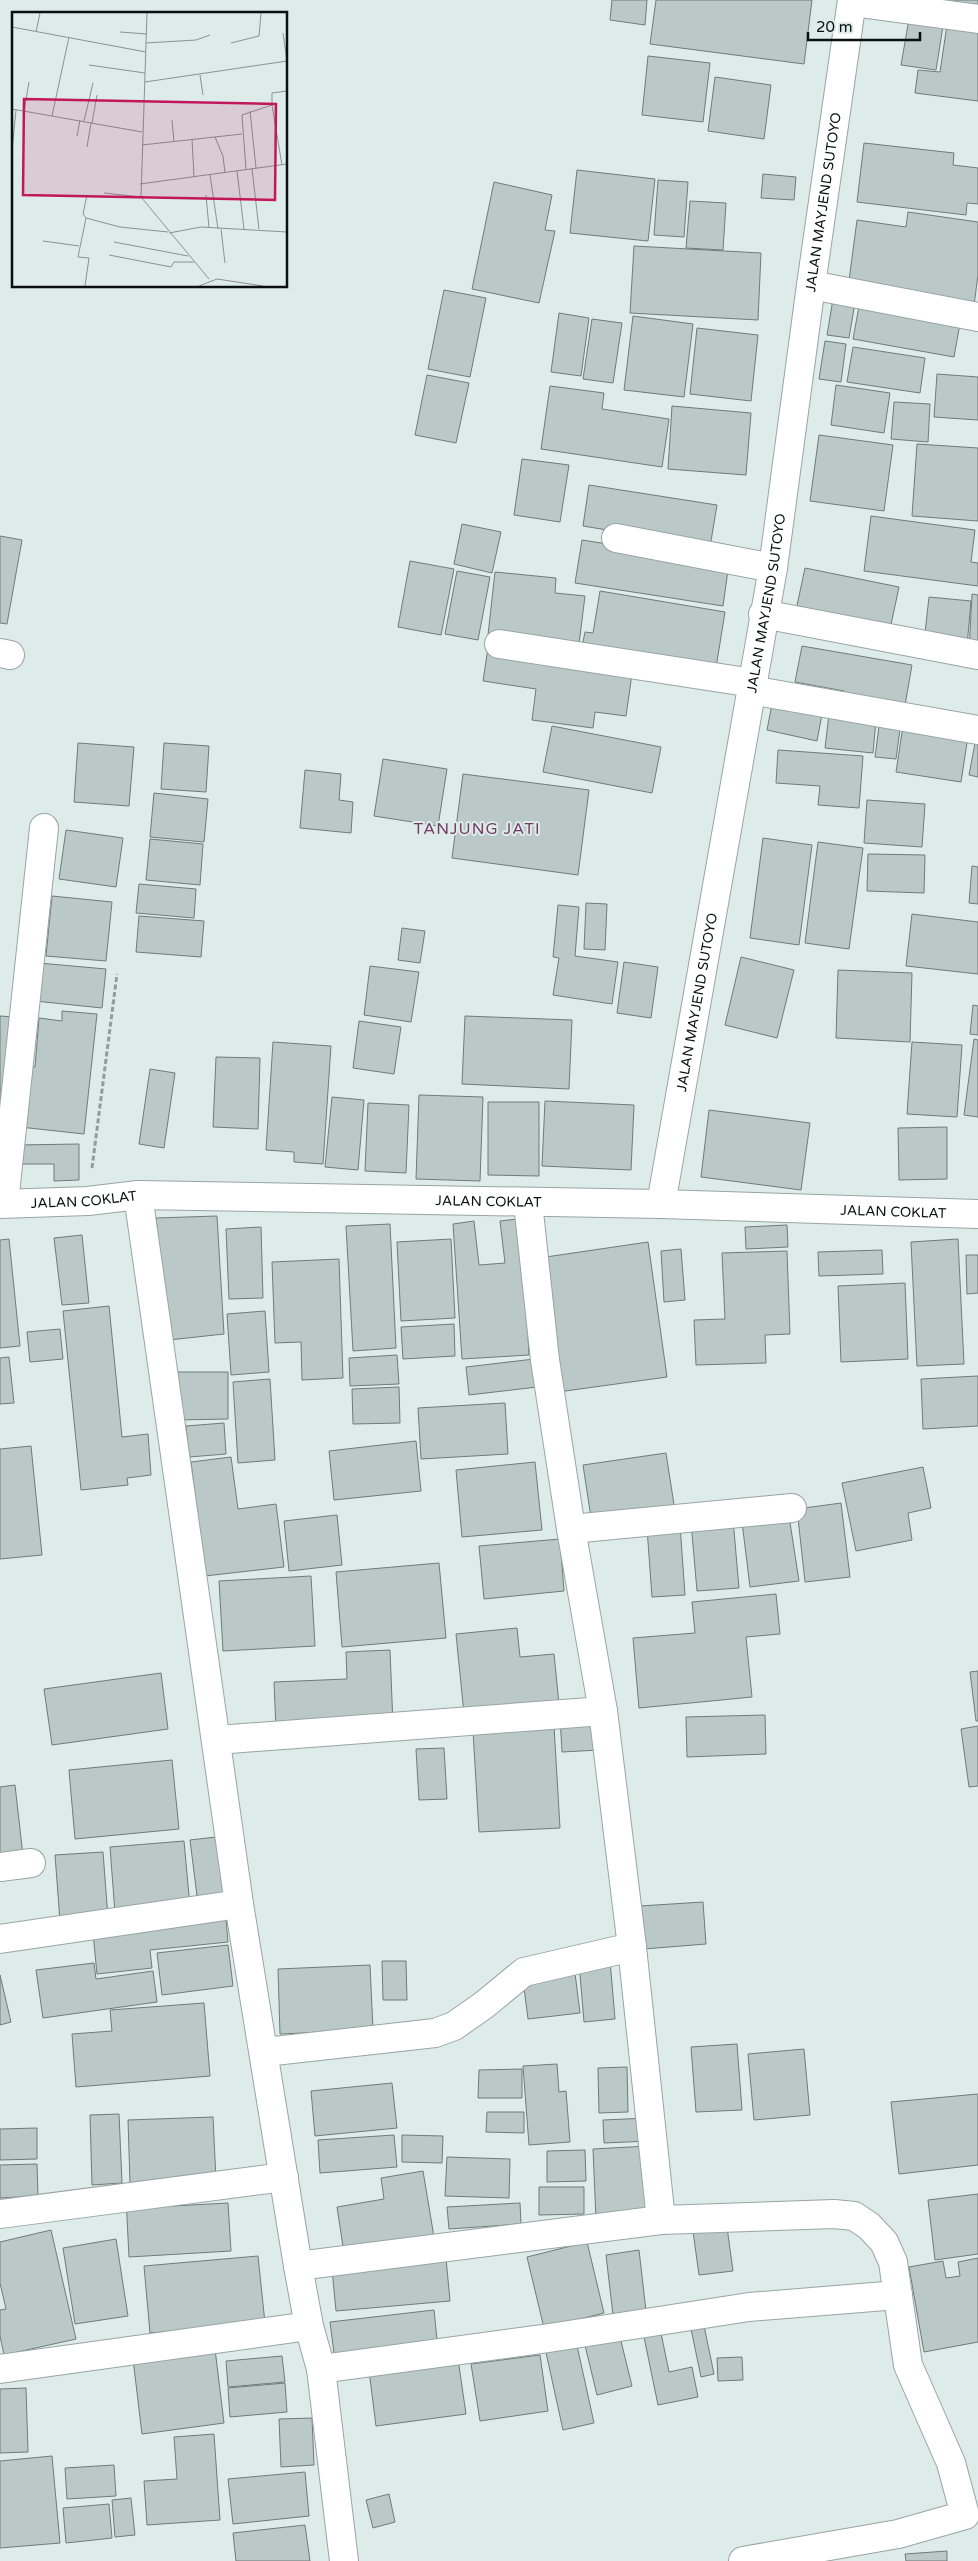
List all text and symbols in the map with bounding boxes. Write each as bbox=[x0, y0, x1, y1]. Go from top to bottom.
scale bar bbox=[808, 10, 920, 42]
inset map bbox=[12, 12, 288, 288]
text: 20 m bbox=[816, 18, 853, 36]
street label: JALAN MAYJEND SUTOYO bbox=[802, 111, 844, 293]
street label: JALAN MAYJEND SUTOYO bbox=[743, 512, 789, 694]
district label: TANJUNG JATI bbox=[414, 819, 540, 839]
street label: JALAN MAYJEND SUTOYO bbox=[672, 911, 721, 1093]
street label: JALAN COKLAT bbox=[31, 1187, 138, 1211]
street label: JALAN COKLAT bbox=[435, 1192, 542, 1210]
street label: JALAN COKLAT bbox=[840, 1201, 947, 1222]

